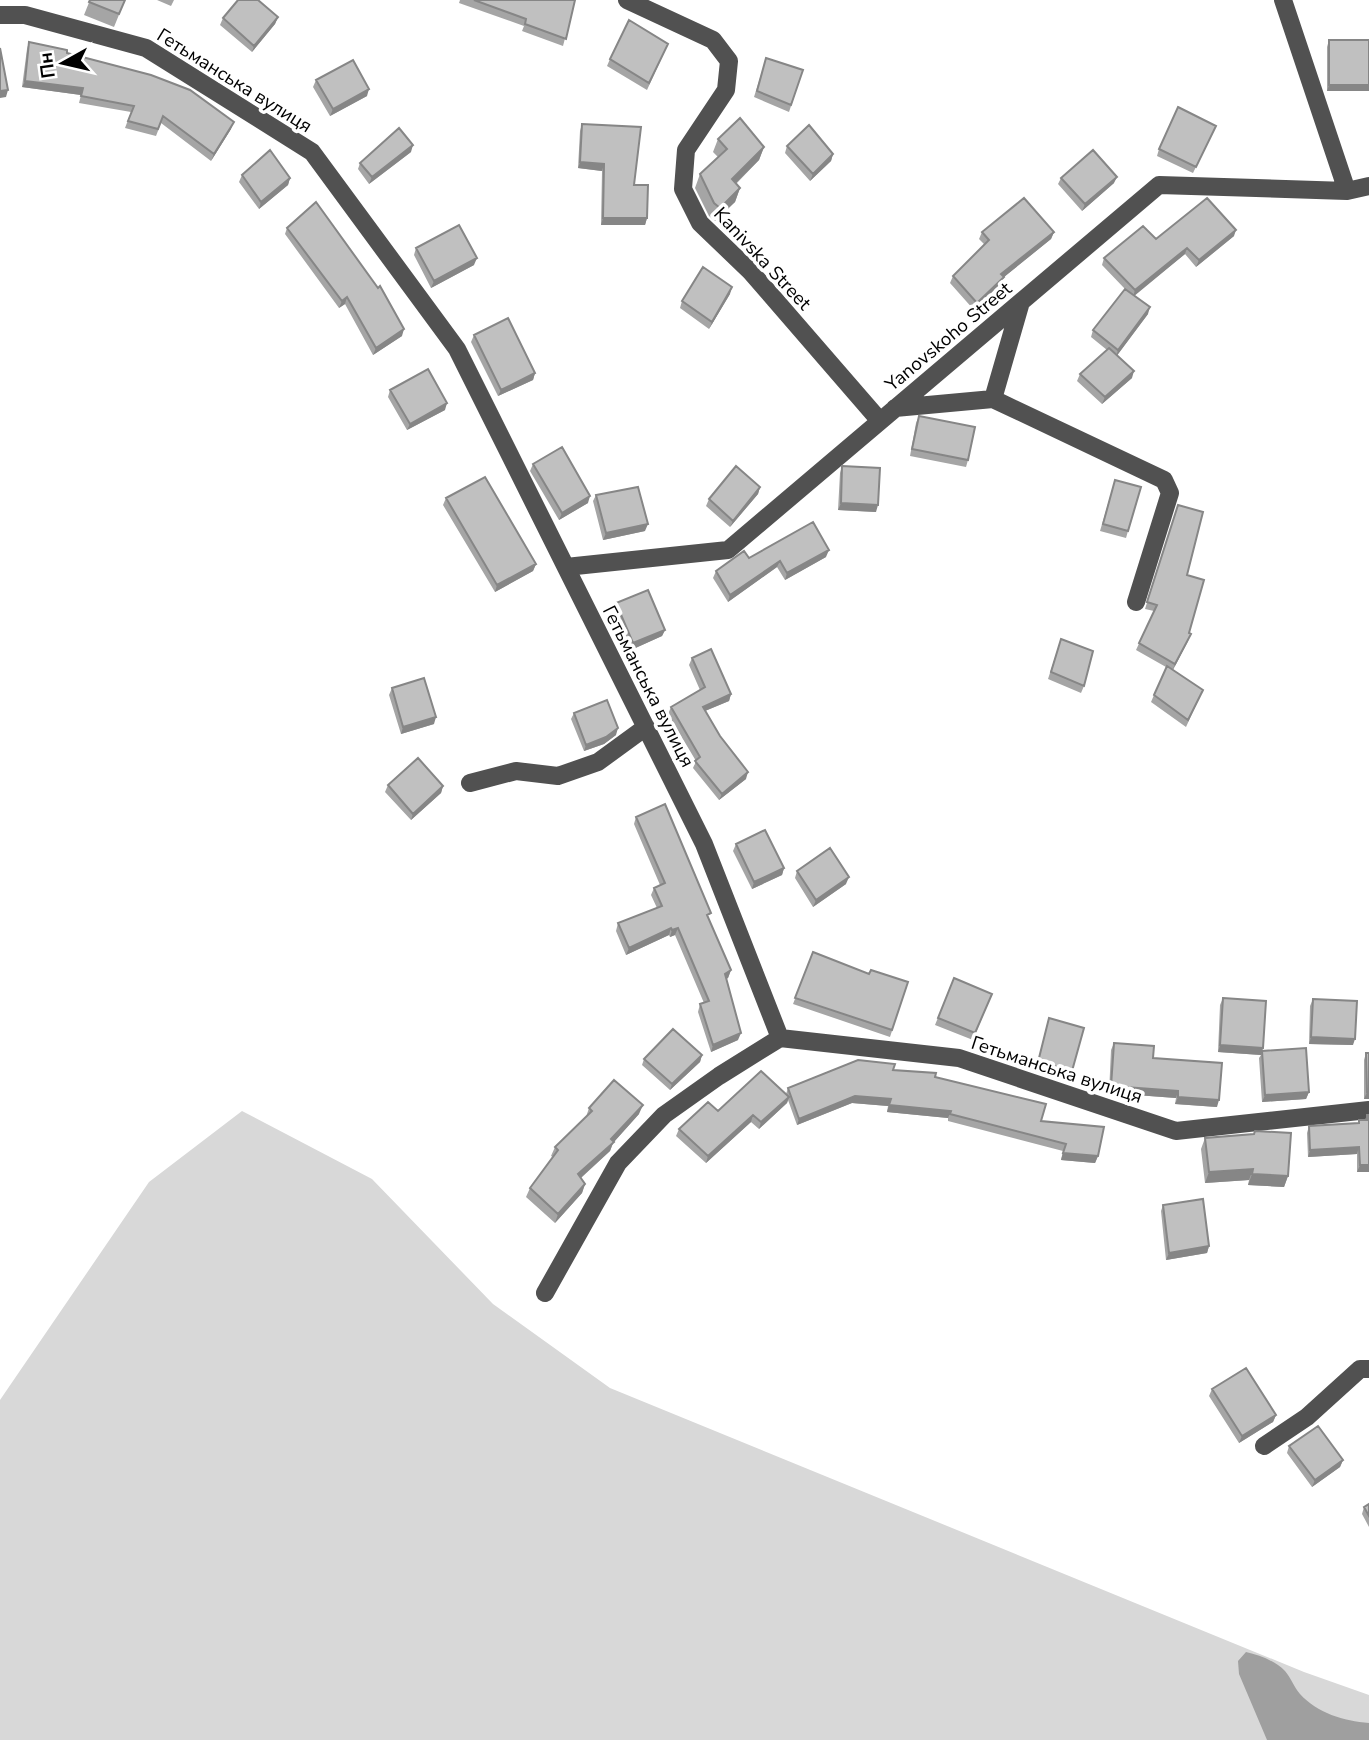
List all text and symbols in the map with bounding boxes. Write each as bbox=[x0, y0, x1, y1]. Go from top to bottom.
street label: Гетьманська вулиця bbox=[152, 23, 317, 139]
north arrow bbox=[28, 28, 98, 98]
text: Пн bbox=[32, 50, 62, 80]
street label: Kanivska Street bbox=[708, 202, 817, 316]
street label: Yanovskoho Street bbox=[879, 276, 1018, 398]
street label: Гетьманська вулиця bbox=[596, 601, 700, 772]
street label: Гетьманська вулиця bbox=[968, 1030, 1146, 1110]

